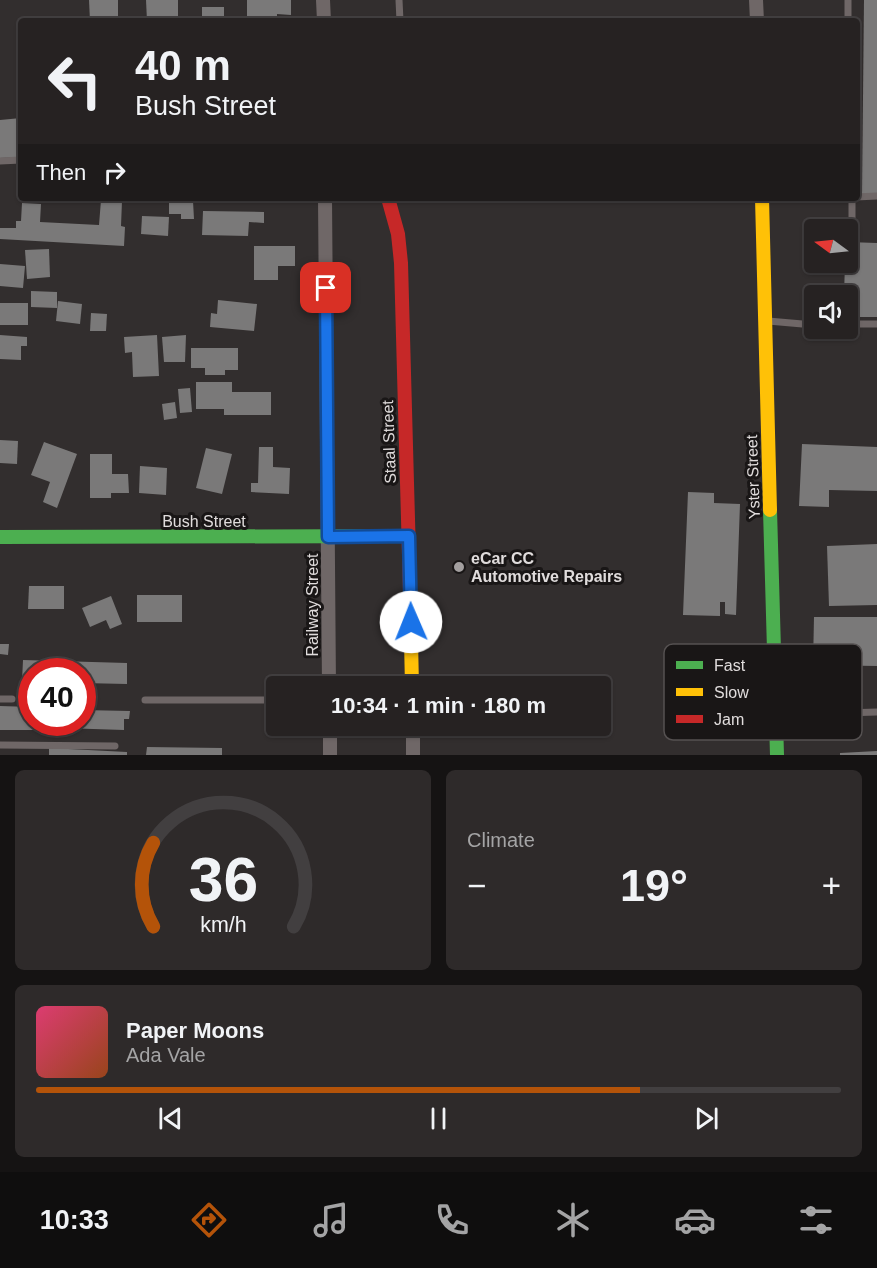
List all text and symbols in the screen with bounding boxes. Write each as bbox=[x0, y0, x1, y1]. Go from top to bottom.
icon: left bbox=[36, 42, 114, 120]
text: 40 m bbox=[135, 42, 231, 89]
text: Bush Street bbox=[135, 91, 276, 121]
icon: right bbox=[98, 156, 131, 189]
text: Then bbox=[36, 160, 86, 185]
north arrow bbox=[804, 219, 858, 273]
map controls bbox=[804, 219, 858, 339]
pin bbox=[300, 262, 351, 313]
icon: arrive bbox=[309, 271, 342, 304]
button: sound bbox=[804, 285, 858, 339]
street label: Staal Street bbox=[379, 399, 399, 484]
street label: Yster Street bbox=[743, 434, 763, 520]
street label: Bush Street bbox=[162, 513, 246, 530]
place label: eCar CC Automotive Repairs bbox=[471, 550, 622, 585]
street label: Railway Street bbox=[304, 553, 321, 657]
marker: eCar CC Automotive Repairs bbox=[452, 560, 466, 574]
position arrow bbox=[379, 590, 443, 654]
legend bbox=[664, 644, 862, 740]
text: Fast bbox=[714, 657, 746, 674]
speed limit sign: 40 bbox=[18, 658, 96, 736]
text: Slow bbox=[714, 684, 749, 701]
text: 10:34 · 1 min · 180 m bbox=[331, 693, 546, 718]
text: Jam bbox=[714, 711, 744, 728]
text: Climate bbox=[467, 829, 535, 851]
text: 36 bbox=[188, 845, 258, 914]
text: 19° bbox=[620, 860, 688, 911]
text: − bbox=[467, 867, 486, 904]
text: + bbox=[822, 867, 841, 904]
text: km/h bbox=[200, 913, 246, 937]
text: Paper Moons bbox=[126, 1018, 264, 1043]
text: Ada Vale bbox=[126, 1044, 206, 1066]
icon: previous bbox=[154, 1102, 187, 1135]
icon: pause bbox=[422, 1102, 455, 1135]
icon: next bbox=[690, 1102, 723, 1135]
icon: directions bbox=[188, 1199, 230, 1241]
icon: music bbox=[310, 1199, 352, 1241]
icon: phone bbox=[431, 1199, 473, 1241]
icon: climate bbox=[552, 1199, 594, 1241]
icon: car bbox=[674, 1199, 716, 1241]
icon: filters bbox=[795, 1199, 837, 1241]
text: 10:33 bbox=[40, 1205, 109, 1235]

